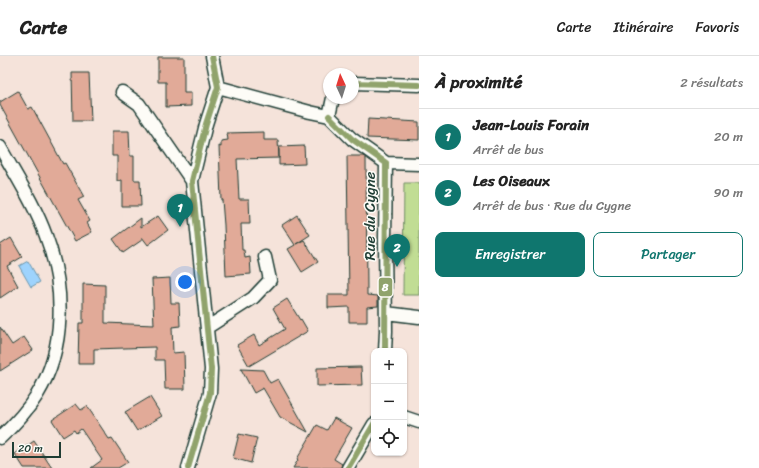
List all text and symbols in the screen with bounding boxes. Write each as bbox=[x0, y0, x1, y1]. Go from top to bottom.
text: Carte bbox=[20, 11, 67, 44]
text: Carte bbox=[557, 15, 592, 40]
text: Itinéraire bbox=[614, 15, 673, 40]
text: Favoris bbox=[695, 15, 739, 40]
text: À proximité bbox=[435, 67, 522, 97]
north arrow bbox=[323, 68, 359, 104]
text: 2 résultats bbox=[680, 71, 743, 94]
text: Jean-Louis Forain bbox=[473, 112, 589, 138]
text: 1 bbox=[445, 125, 451, 148]
text: 20 m bbox=[714, 125, 743, 148]
text: Arrêt de bus bbox=[473, 138, 544, 161]
text: Les Oiseaux bbox=[473, 168, 550, 194]
street label: Rue du Cygne bbox=[357, 171, 383, 261]
text: 2 bbox=[444, 181, 452, 204]
text: 90 m bbox=[713, 181, 743, 204]
pin: 1 bbox=[167, 194, 193, 227]
text: Arrêt de bus · Rue du Cygne bbox=[473, 194, 631, 217]
button: Enregistrer bbox=[435, 232, 585, 277]
button: Partager bbox=[593, 232, 743, 277]
pin: 2 bbox=[384, 234, 410, 267]
your location bbox=[175, 272, 195, 292]
line badge: 8 bbox=[378, 277, 393, 297]
text: 8 bbox=[381, 278, 389, 297]
map controls bbox=[371, 348, 407, 456]
button: + bbox=[371, 348, 407, 384]
button: − bbox=[371, 384, 407, 420]
button: locate bbox=[371, 420, 407, 456]
text: 20 m bbox=[18, 439, 43, 458]
scale bar bbox=[12, 440, 61, 459]

